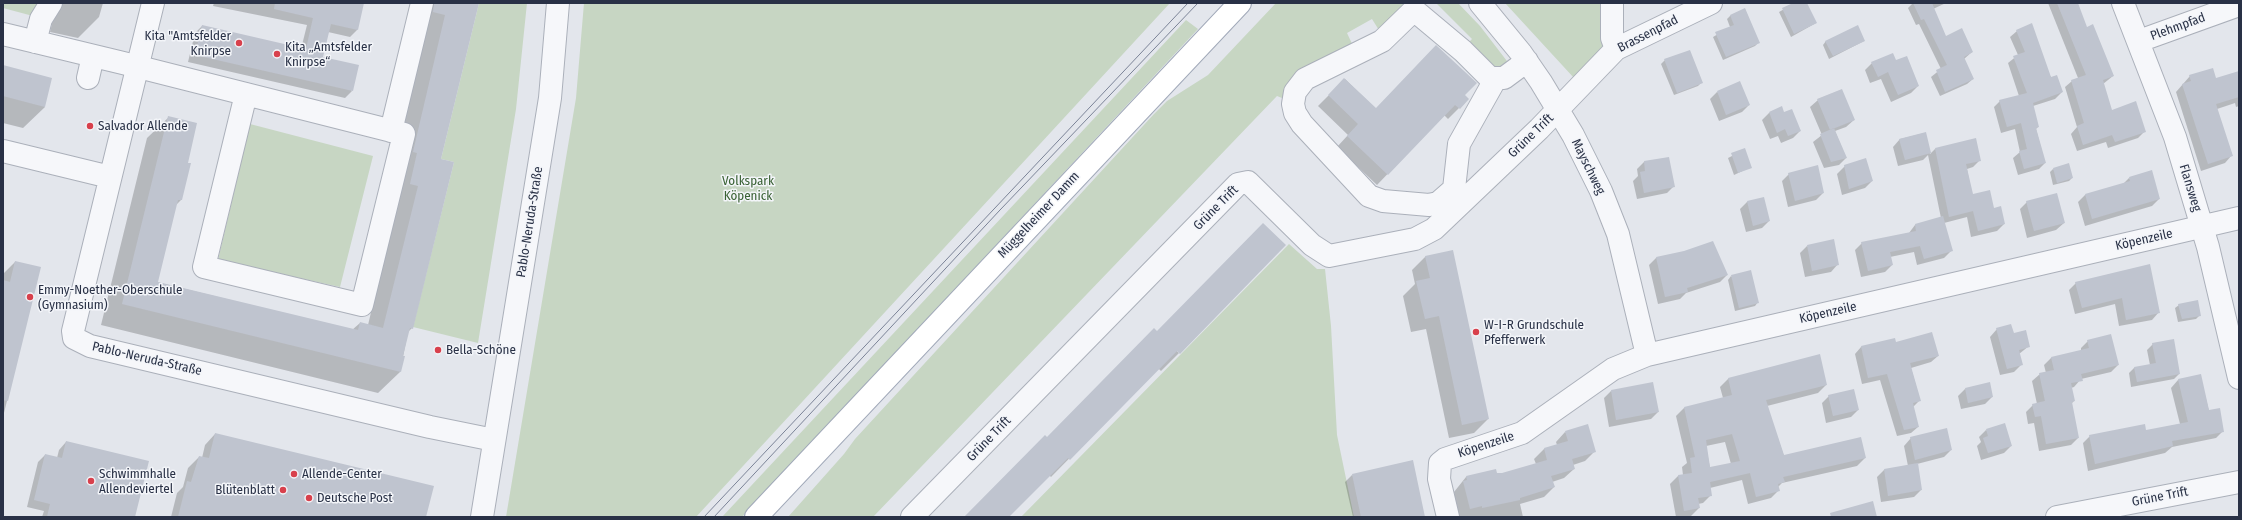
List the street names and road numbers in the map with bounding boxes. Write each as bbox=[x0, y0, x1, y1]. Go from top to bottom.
street label: Plehmpfad bbox=[2148, 10, 2208, 44]
street label: Brassenpfad bbox=[1615, 12, 1681, 56]
street label: Grüne Trift bbox=[1505, 111, 1557, 161]
street label: Mayschweg bbox=[1568, 137, 1608, 197]
street label: Flansweg bbox=[2175, 162, 2205, 214]
street label: Pablo-Neruda-Straße bbox=[514, 165, 546, 279]
street label: Müggelheimer Damm bbox=[995, 169, 1083, 261]
street label: Grüne Trift bbox=[1190, 182, 1242, 234]
street label: Köpenzeile bbox=[2114, 226, 2174, 254]
street label: Köpenzeile bbox=[1798, 299, 1858, 327]
street label: Pablo-Neruda-Straße bbox=[91, 339, 203, 379]
street label: Grüne Trift bbox=[964, 413, 1014, 465]
street label: Köpenzeile bbox=[1456, 429, 1516, 461]
street label: Grüne Trift bbox=[2131, 484, 2189, 510]

